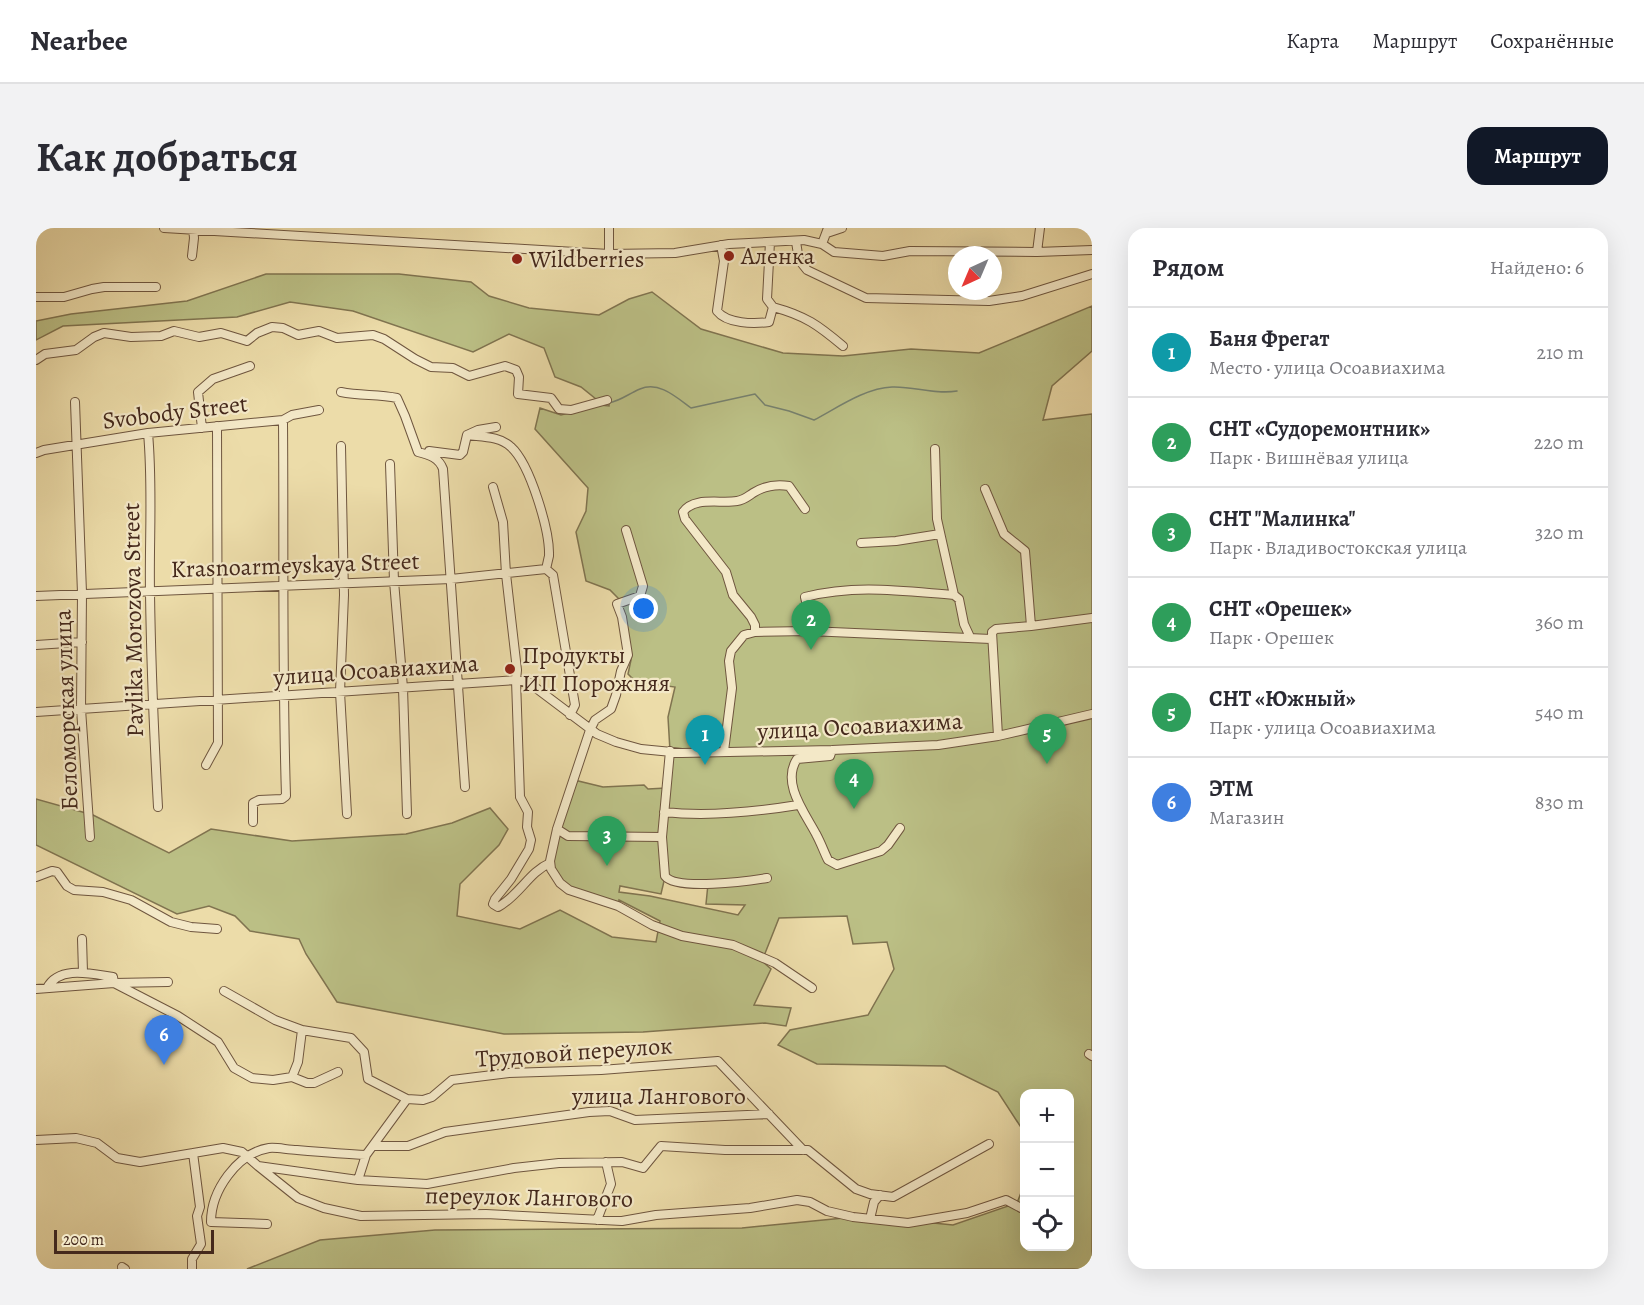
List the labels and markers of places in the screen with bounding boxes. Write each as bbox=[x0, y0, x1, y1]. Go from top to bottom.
place label: Аленка bbox=[740, 240, 815, 272]
place label: Wildberries bbox=[528, 243, 644, 275]
marker: Аленка bbox=[722, 249, 736, 263]
marker: Wildberries bbox=[510, 252, 524, 266]
pin: 2 bbox=[792, 600, 830, 650]
place label: Продукты ИП Порожняя bbox=[522, 639, 670, 699]
marker: Продукты ИП Порожняя bbox=[503, 662, 517, 676]
pin: 5 bbox=[1028, 714, 1066, 764]
pin: 1 bbox=[686, 716, 724, 765]
pin: 4 bbox=[834, 760, 874, 809]
pin: 3 bbox=[588, 816, 626, 866]
pin: 6 bbox=[144, 1016, 184, 1065]

